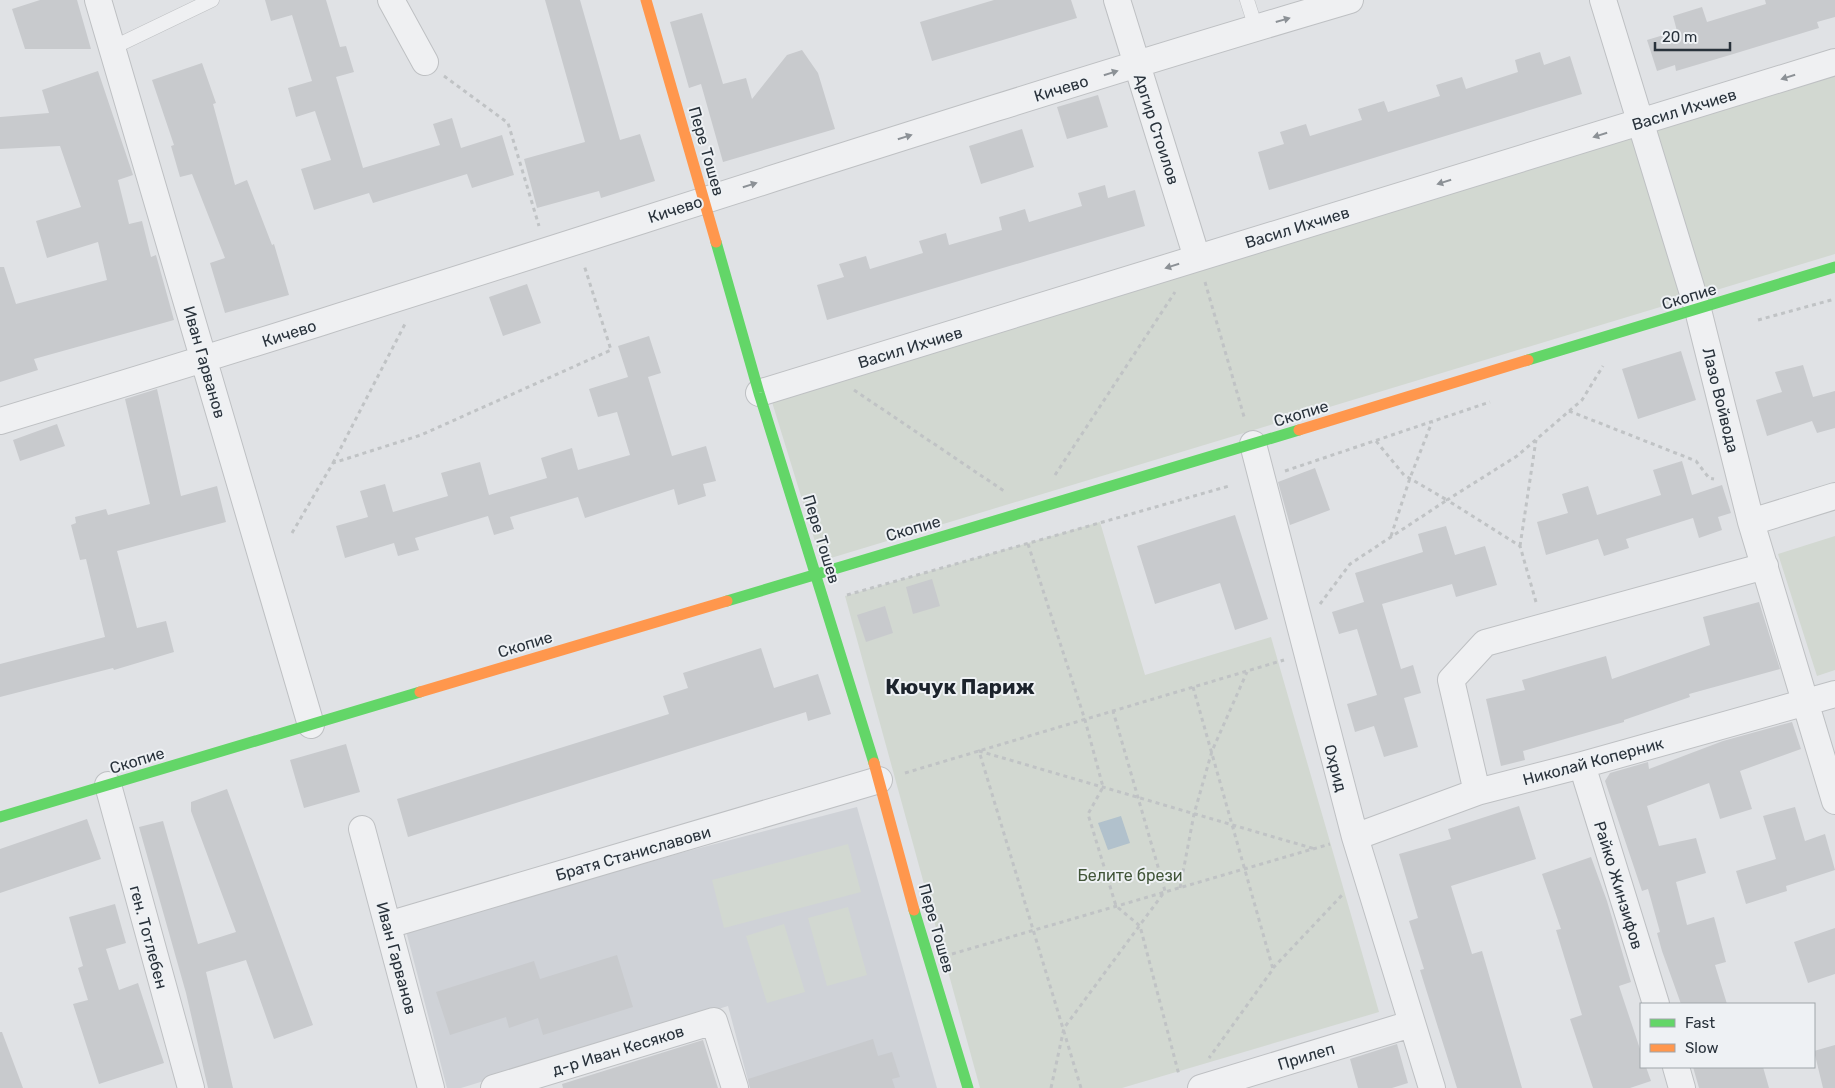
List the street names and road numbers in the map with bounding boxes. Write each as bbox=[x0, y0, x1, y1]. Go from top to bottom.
street label: Кичево bbox=[1032, 71, 1091, 106]
street label: Аргир Стоилов bbox=[1130, 71, 1183, 187]
street label: Васил Ихчиев bbox=[1630, 85, 1739, 134]
street label: Пере Тошев bbox=[685, 104, 728, 198]
street label: Кичево bbox=[646, 192, 705, 227]
street label: Васил Ихчиев bbox=[1243, 203, 1352, 252]
street label: Скопие bbox=[1659, 279, 1719, 314]
street label: Иван Гарванов bbox=[179, 304, 230, 420]
street label: Кичево bbox=[260, 316, 319, 351]
street label: Васил Ихчиев bbox=[856, 323, 965, 372]
street label: Лазо Войвода bbox=[1698, 346, 1743, 455]
street label: Скопие bbox=[1271, 396, 1331, 431]
street label: Пере Тошев bbox=[799, 492, 844, 586]
street label: Скопие bbox=[883, 512, 943, 545]
street label: Скопие bbox=[495, 627, 555, 662]
street label: Николай Коперник bbox=[1521, 733, 1666, 789]
street label: Охрид bbox=[1320, 742, 1351, 794]
street label: Скопие bbox=[107, 743, 167, 778]
street label: Райко Жинзифов bbox=[1590, 819, 1647, 952]
street label: Братя Станиславови bbox=[553, 822, 713, 885]
street label: Пере Тошев bbox=[915, 881, 958, 975]
street label: ген. Тотлебен bbox=[126, 883, 171, 991]
street label: Иван Гарванов bbox=[372, 900, 421, 1017]
street label: д-р Иван Кесяков bbox=[550, 1021, 686, 1080]
street label: Прилеп bbox=[1275, 1039, 1337, 1074]

